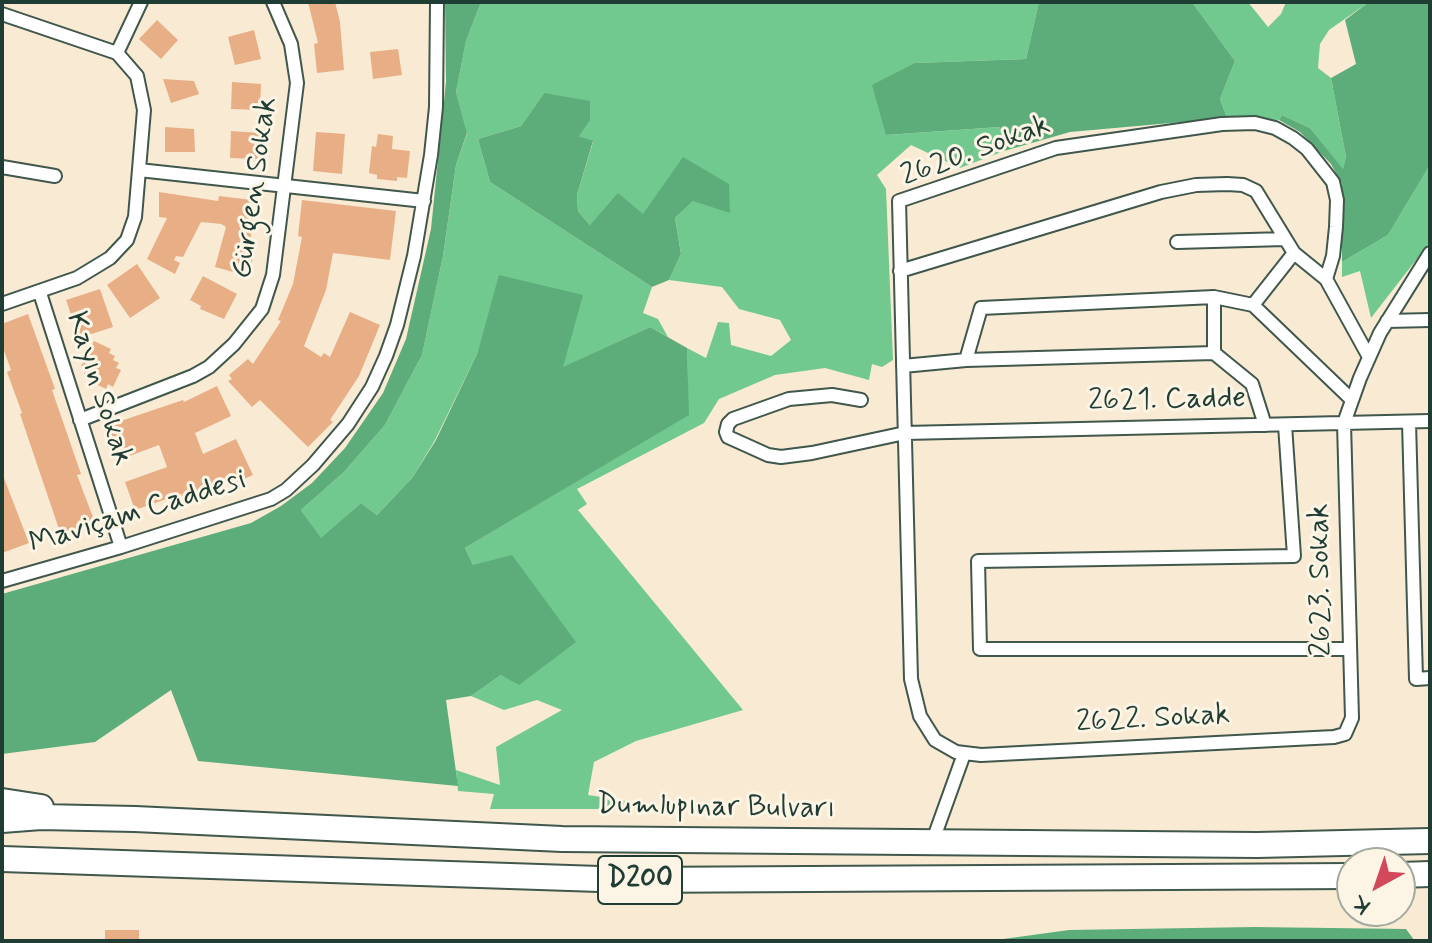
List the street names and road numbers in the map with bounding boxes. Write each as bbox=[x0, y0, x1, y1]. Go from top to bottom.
street label: Gürgen Sokak bbox=[225, 95, 287, 281]
street label: 2620. Sokak bbox=[896, 108, 1056, 196]
street label: Kayın Sokak bbox=[56, 308, 140, 470]
street label: 2621. Cadde bbox=[1088, 382, 1246, 420]
street label: Maviçam Caddesi bbox=[25, 463, 251, 563]
street label: 2623. Sokak bbox=[1303, 503, 1341, 657]
street label: 2622. Sokak bbox=[1075, 698, 1231, 742]
street label: Dumlupınar Bulvarı bbox=[596, 788, 836, 828]
road number: D200 bbox=[598, 856, 682, 904]

